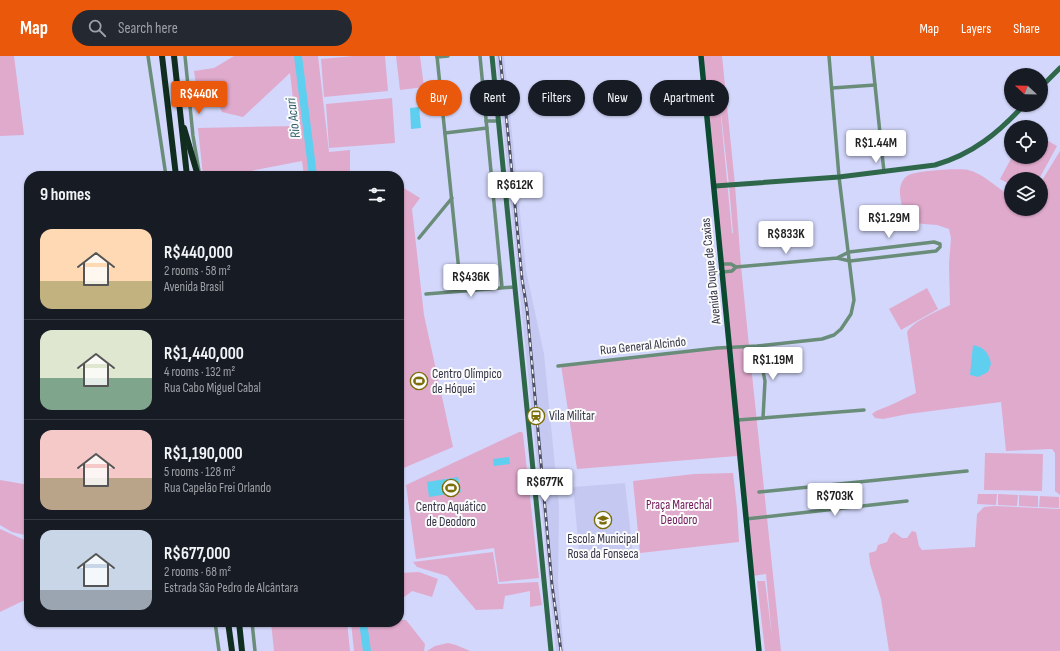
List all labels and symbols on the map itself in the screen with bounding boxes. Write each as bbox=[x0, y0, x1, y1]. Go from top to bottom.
north arrow bbox=[1004, 68, 1048, 112]
pin: R$440K bbox=[166, 81, 232, 115]
water label: Rio Acari bbox=[282, 96, 304, 139]
pin: R$1.44M bbox=[839, 130, 913, 164]
pin: R$612K bbox=[482, 172, 548, 206]
pin: R$1.29M bbox=[852, 205, 926, 239]
street label: Avenida Duque de Caxias bbox=[697, 217, 725, 326]
pin: R$833K bbox=[753, 221, 819, 255]
pin: R$436K bbox=[438, 264, 504, 298]
street label: Rua General Alcindo bbox=[599, 334, 687, 358]
pin: R$1.19M bbox=[736, 347, 810, 381]
place label: Centro Olímpico de Hóquei bbox=[432, 366, 502, 397]
sports icon: Centro Olímpico de Hóquei bbox=[409, 371, 429, 391]
station icon: Vila Militar bbox=[526, 406, 546, 426]
place label: Vila Militar bbox=[549, 408, 595, 424]
pin: R$677K bbox=[512, 469, 578, 503]
sports icon: Centro Aquático de Deodoro bbox=[441, 478, 461, 498]
pin: R$703K bbox=[802, 483, 868, 517]
park label: Praça Marechal Deodoro bbox=[646, 497, 712, 528]
place label: Centro Aquático de Deodoro bbox=[416, 499, 486, 530]
school or university icon: Escola Municipal Rosa da Fonseca bbox=[593, 510, 613, 530]
place label: Escola Municipal Rosa da Fonseca bbox=[567, 531, 639, 562]

